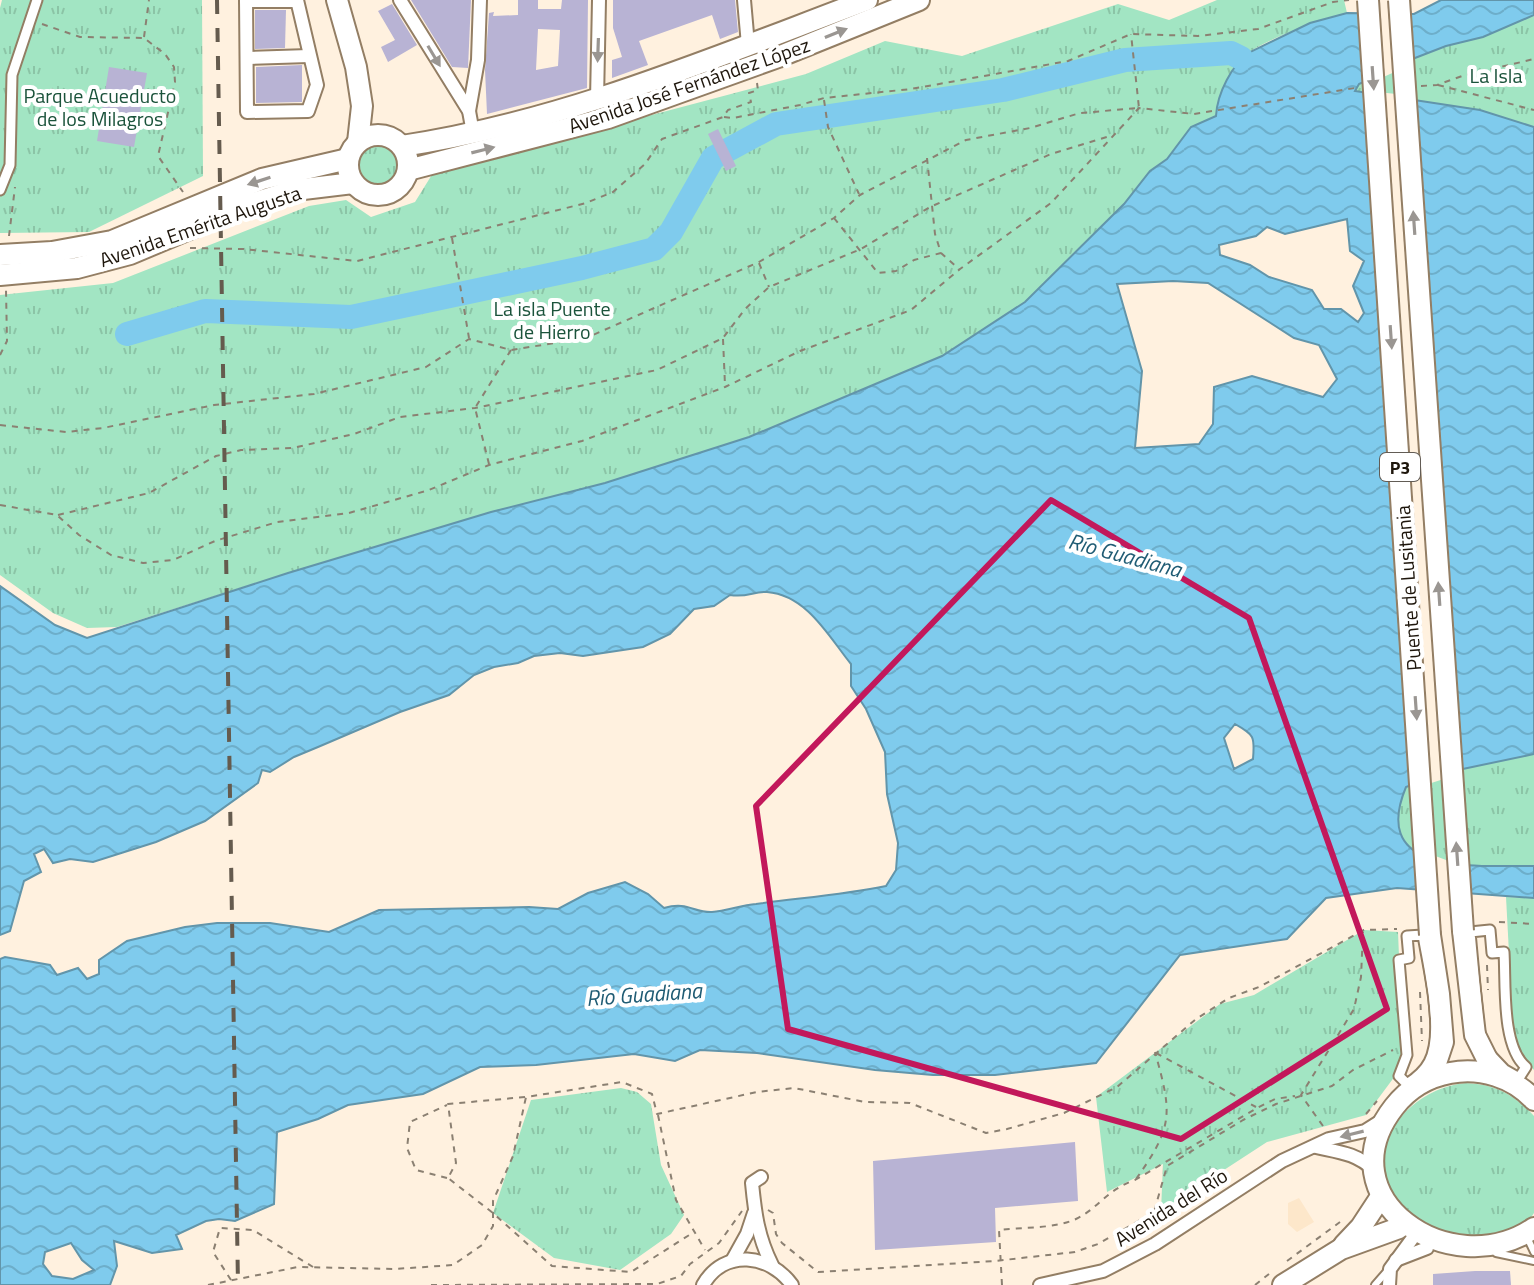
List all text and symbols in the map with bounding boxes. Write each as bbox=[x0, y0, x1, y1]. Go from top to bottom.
one-way arrow bbox=[824, 26, 848, 39]
street label: Avenida José Fernández López bbox=[564, 29, 814, 141]
one-way arrow bbox=[592, 38, 604, 63]
one-way arrow bbox=[427, 45, 441, 67]
park label: La Isla bbox=[1470, 60, 1522, 91]
one-way arrow bbox=[1367, 66, 1380, 91]
park label: Parque Acueducto de los Milagros bbox=[24, 80, 176, 134]
one-way arrow bbox=[471, 143, 496, 155]
one-way arrow bbox=[247, 176, 271, 188]
street label: Avenida Emérita Augusta bbox=[95, 177, 305, 275]
one-way arrow bbox=[1407, 210, 1420, 235]
park label: La isla Puente de Hierro bbox=[493, 293, 611, 347]
one-way arrow bbox=[1385, 325, 1398, 350]
road number: P3 bbox=[1380, 453, 1420, 481]
street label: Puente de Lusitania bbox=[1387, 504, 1429, 672]
water label: Río Guadiana bbox=[1065, 524, 1187, 587]
one-way arrow bbox=[1432, 581, 1445, 606]
one-way arrow bbox=[1410, 696, 1423, 721]
one-way arrow bbox=[1450, 841, 1463, 866]
water label: Río Guadiana bbox=[585, 973, 705, 1015]
one-way arrow bbox=[1340, 1129, 1365, 1141]
street label: Avenida del Río bbox=[1108, 1160, 1234, 1254]

